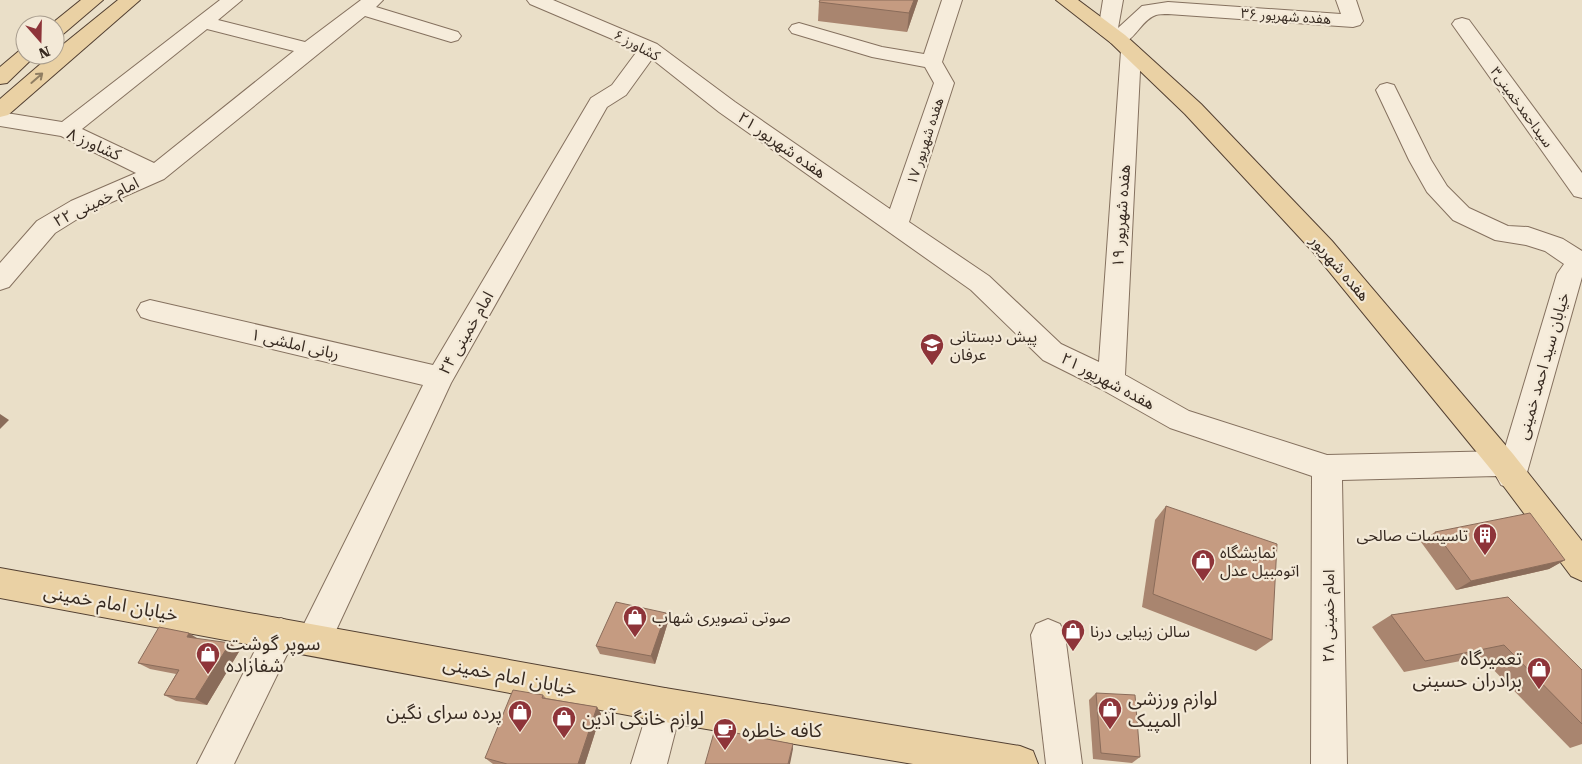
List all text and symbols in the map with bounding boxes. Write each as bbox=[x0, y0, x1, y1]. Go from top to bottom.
street label: هفده شهریور ۳۶ bbox=[1240, 5, 1332, 28]
north arrow bbox=[15, 15, 65, 65]
street label: کشاورز ۶ bbox=[611, 26, 663, 65]
text: N bbox=[36, 43, 52, 62]
street label: سیداحمدخمینی۳ bbox=[1487, 64, 1557, 151]
one-way arrow bbox=[30, 72, 43, 83]
street label: هفده شهریور ۱۷ bbox=[903, 96, 948, 187]
street label: هفده شهریور ۲۱ bbox=[734, 108, 830, 182]
street label: کشاورز ۸ bbox=[64, 124, 124, 164]
street label: هفده شهریور ۱۹ bbox=[1108, 164, 1134, 268]
street label: امام خمینی ۲۲ bbox=[50, 173, 143, 234]
street label: هفده شهریور bbox=[1306, 230, 1374, 305]
street label: امام خمینی ۲۴ bbox=[435, 288, 500, 379]
street label: خیابان سید احمد خمینی bbox=[1513, 290, 1573, 442]
street label: ربانی املشی ۱ bbox=[249, 325, 341, 363]
place label: پیش دبستانی عرفان bbox=[950, 327, 1037, 364]
school or university icon: پیش دبستانی عرفان bbox=[919, 332, 945, 366]
street label: هفده شهریور ۲۱ bbox=[1058, 348, 1158, 414]
building icon: تاسیسات صالحی bbox=[1472, 522, 1498, 556]
place label: تاسیسات صالحی bbox=[1357, 526, 1468, 545]
place label: نمایشگاه اتومبیل عدل bbox=[1220, 543, 1299, 581]
shop icon: نمایشگاه اتومبیل عدل bbox=[1190, 548, 1216, 582]
street label: امام خمینی ۲۸ bbox=[1319, 570, 1341, 662]
street label: خیابان امام خمینی bbox=[41, 580, 180, 629]
shop icon: صوتی تصویری شهاب bbox=[622, 604, 648, 638]
place label: صوتی تصویری شهاب bbox=[652, 608, 791, 627]
shop icon: سالن زیبایی درنا bbox=[1060, 618, 1086, 652]
place label: سالن زیبایی درنا bbox=[1090, 622, 1190, 641]
place label: سوپر گوشت شفازاده bbox=[226, 632, 320, 677]
shop icon: سوپر گوشت شفازاده bbox=[195, 641, 221, 675]
place label: تعمیرگاه برادران حسینی bbox=[1412, 647, 1522, 692]
street label: خیابان امام خمینی bbox=[440, 652, 579, 703]
shop icon: تعمیرگاه برادران حسینی bbox=[1526, 656, 1552, 690]
place label: لوازم ورزشی المپیک bbox=[1128, 687, 1217, 733]
shop icon: لوازم ورزشی المپیک bbox=[1097, 696, 1123, 730]
shop icon: پرده سرای نگین bbox=[507, 699, 533, 733]
place label: پرده سرای نگین bbox=[386, 701, 502, 725]
shop icon: لوازم خانگی آذین bbox=[551, 705, 577, 739]
place label: لوازم خانگی آذین bbox=[582, 707, 704, 733]
cafe icon: کافه خاطره bbox=[712, 717, 738, 751]
place label: کافه خاطره bbox=[742, 719, 823, 742]

